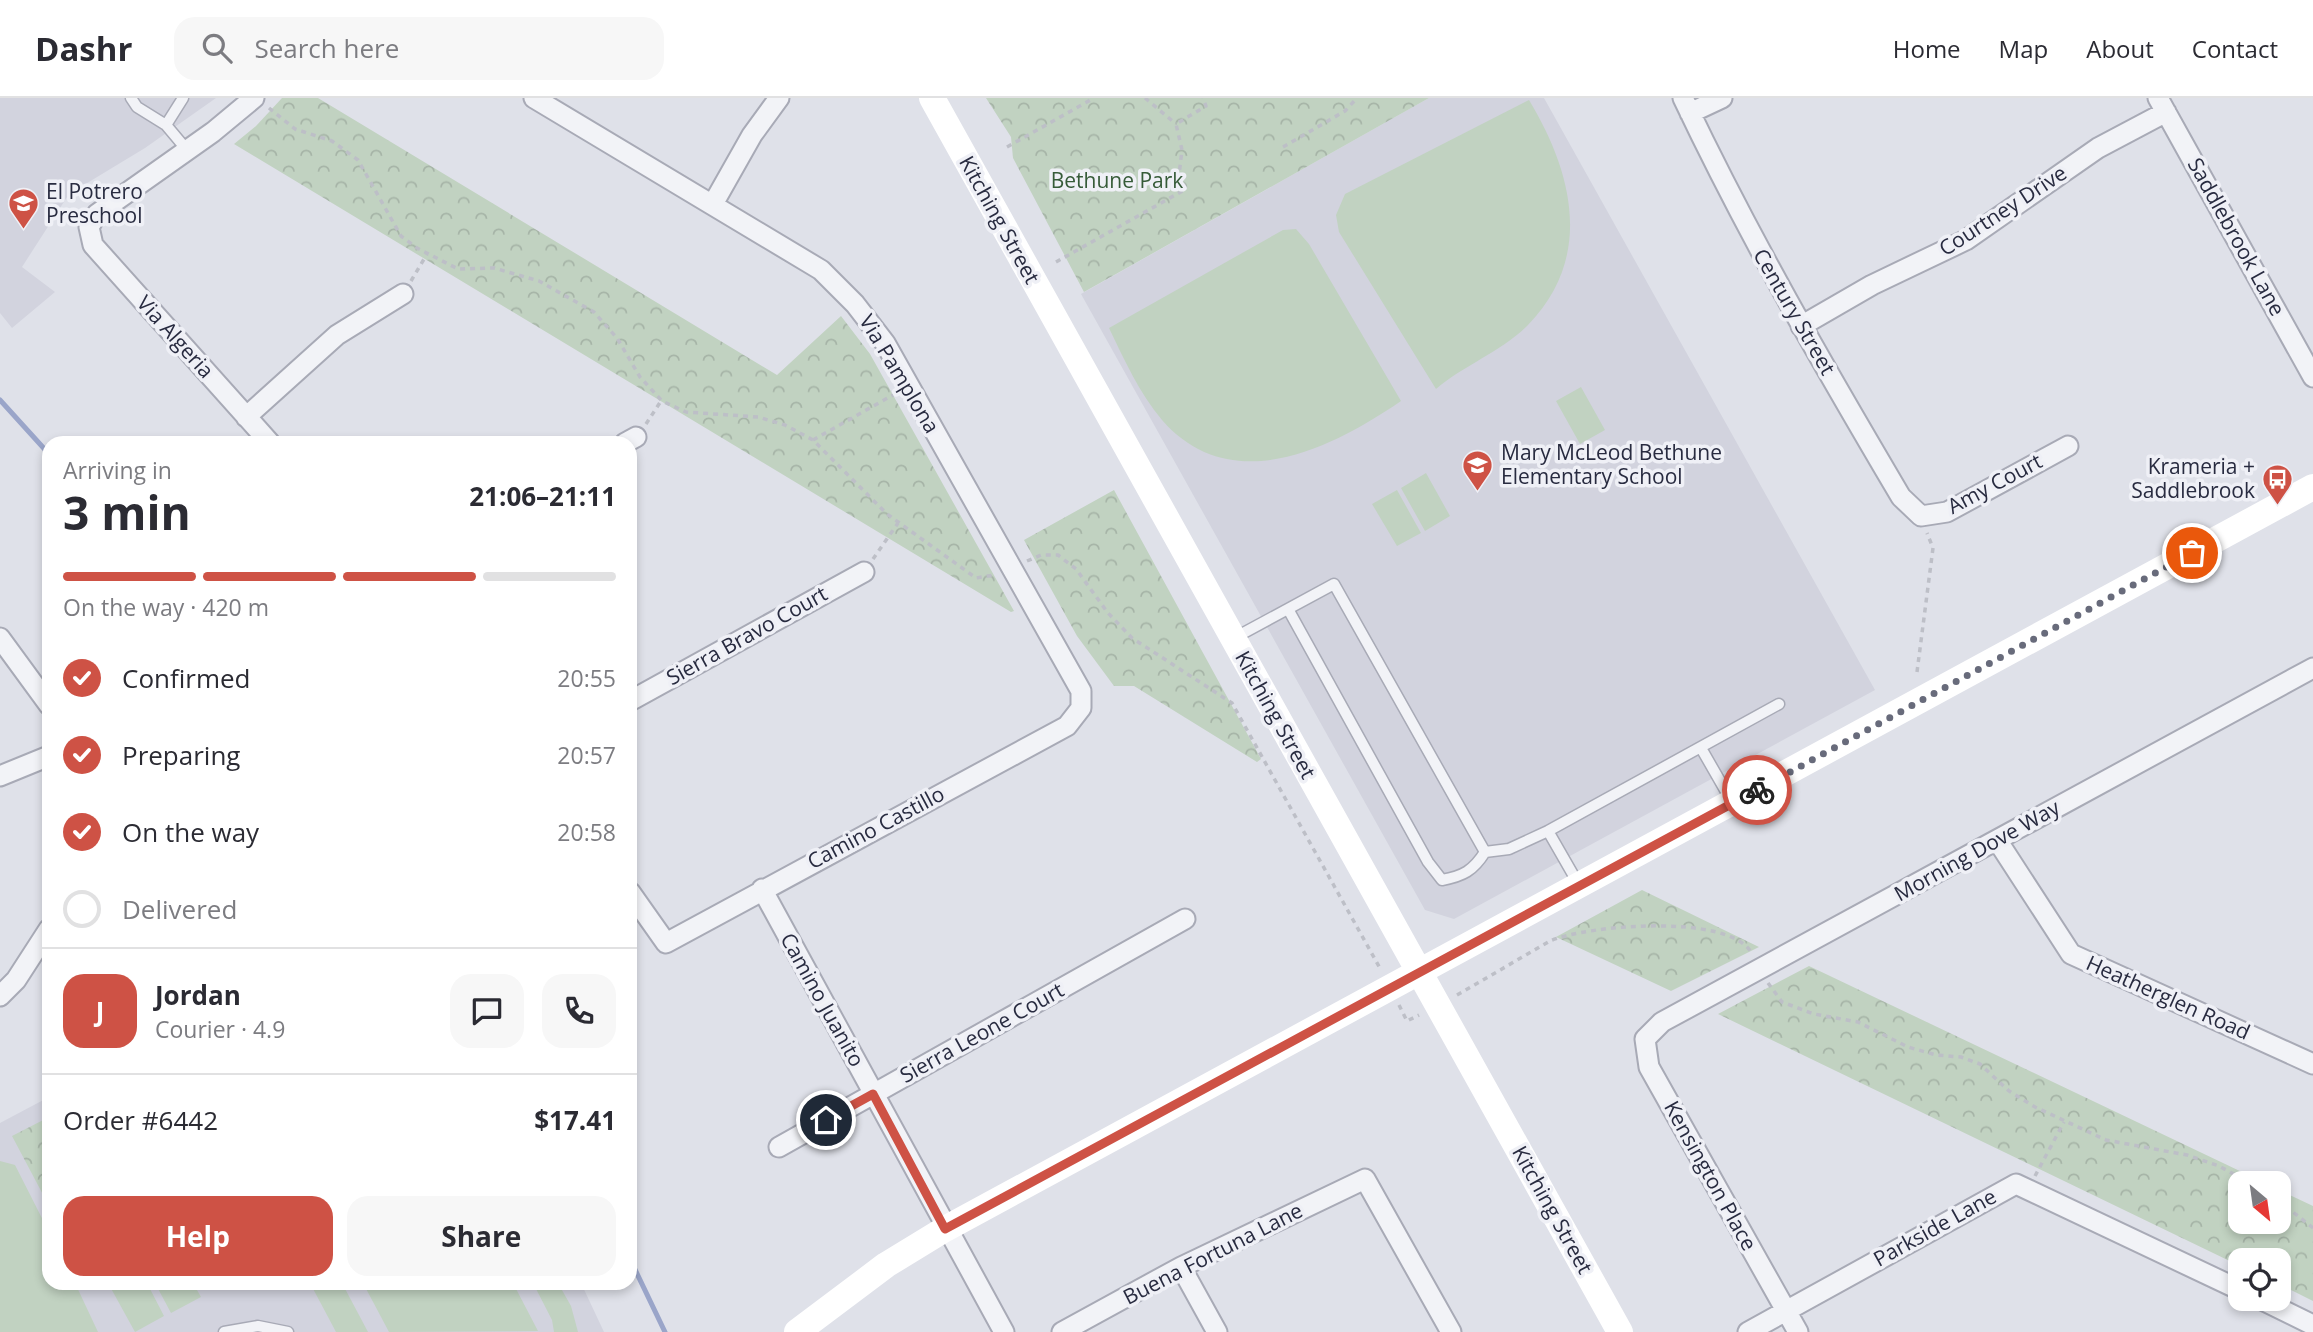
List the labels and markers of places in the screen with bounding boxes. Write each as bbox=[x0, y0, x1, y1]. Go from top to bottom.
place label: El Potrero Preschool bbox=[46, 177, 143, 229]
school or university icon: El Potrero Preschool bbox=[6, 187, 40, 231]
place label: Mary McLeod Bethune Elementary School bbox=[1501, 438, 1722, 490]
school or university icon: Mary McLeod Bethune Elementary School bbox=[1461, 448, 1495, 492]
place label: Krameria + Saddlebrook bbox=[2131, 452, 2255, 504]
bus stop icon: Krameria + Saddlebrook bbox=[2261, 462, 2295, 506]
pin bbox=[2162, 523, 2222, 583]
pin bbox=[796, 1090, 856, 1150]

